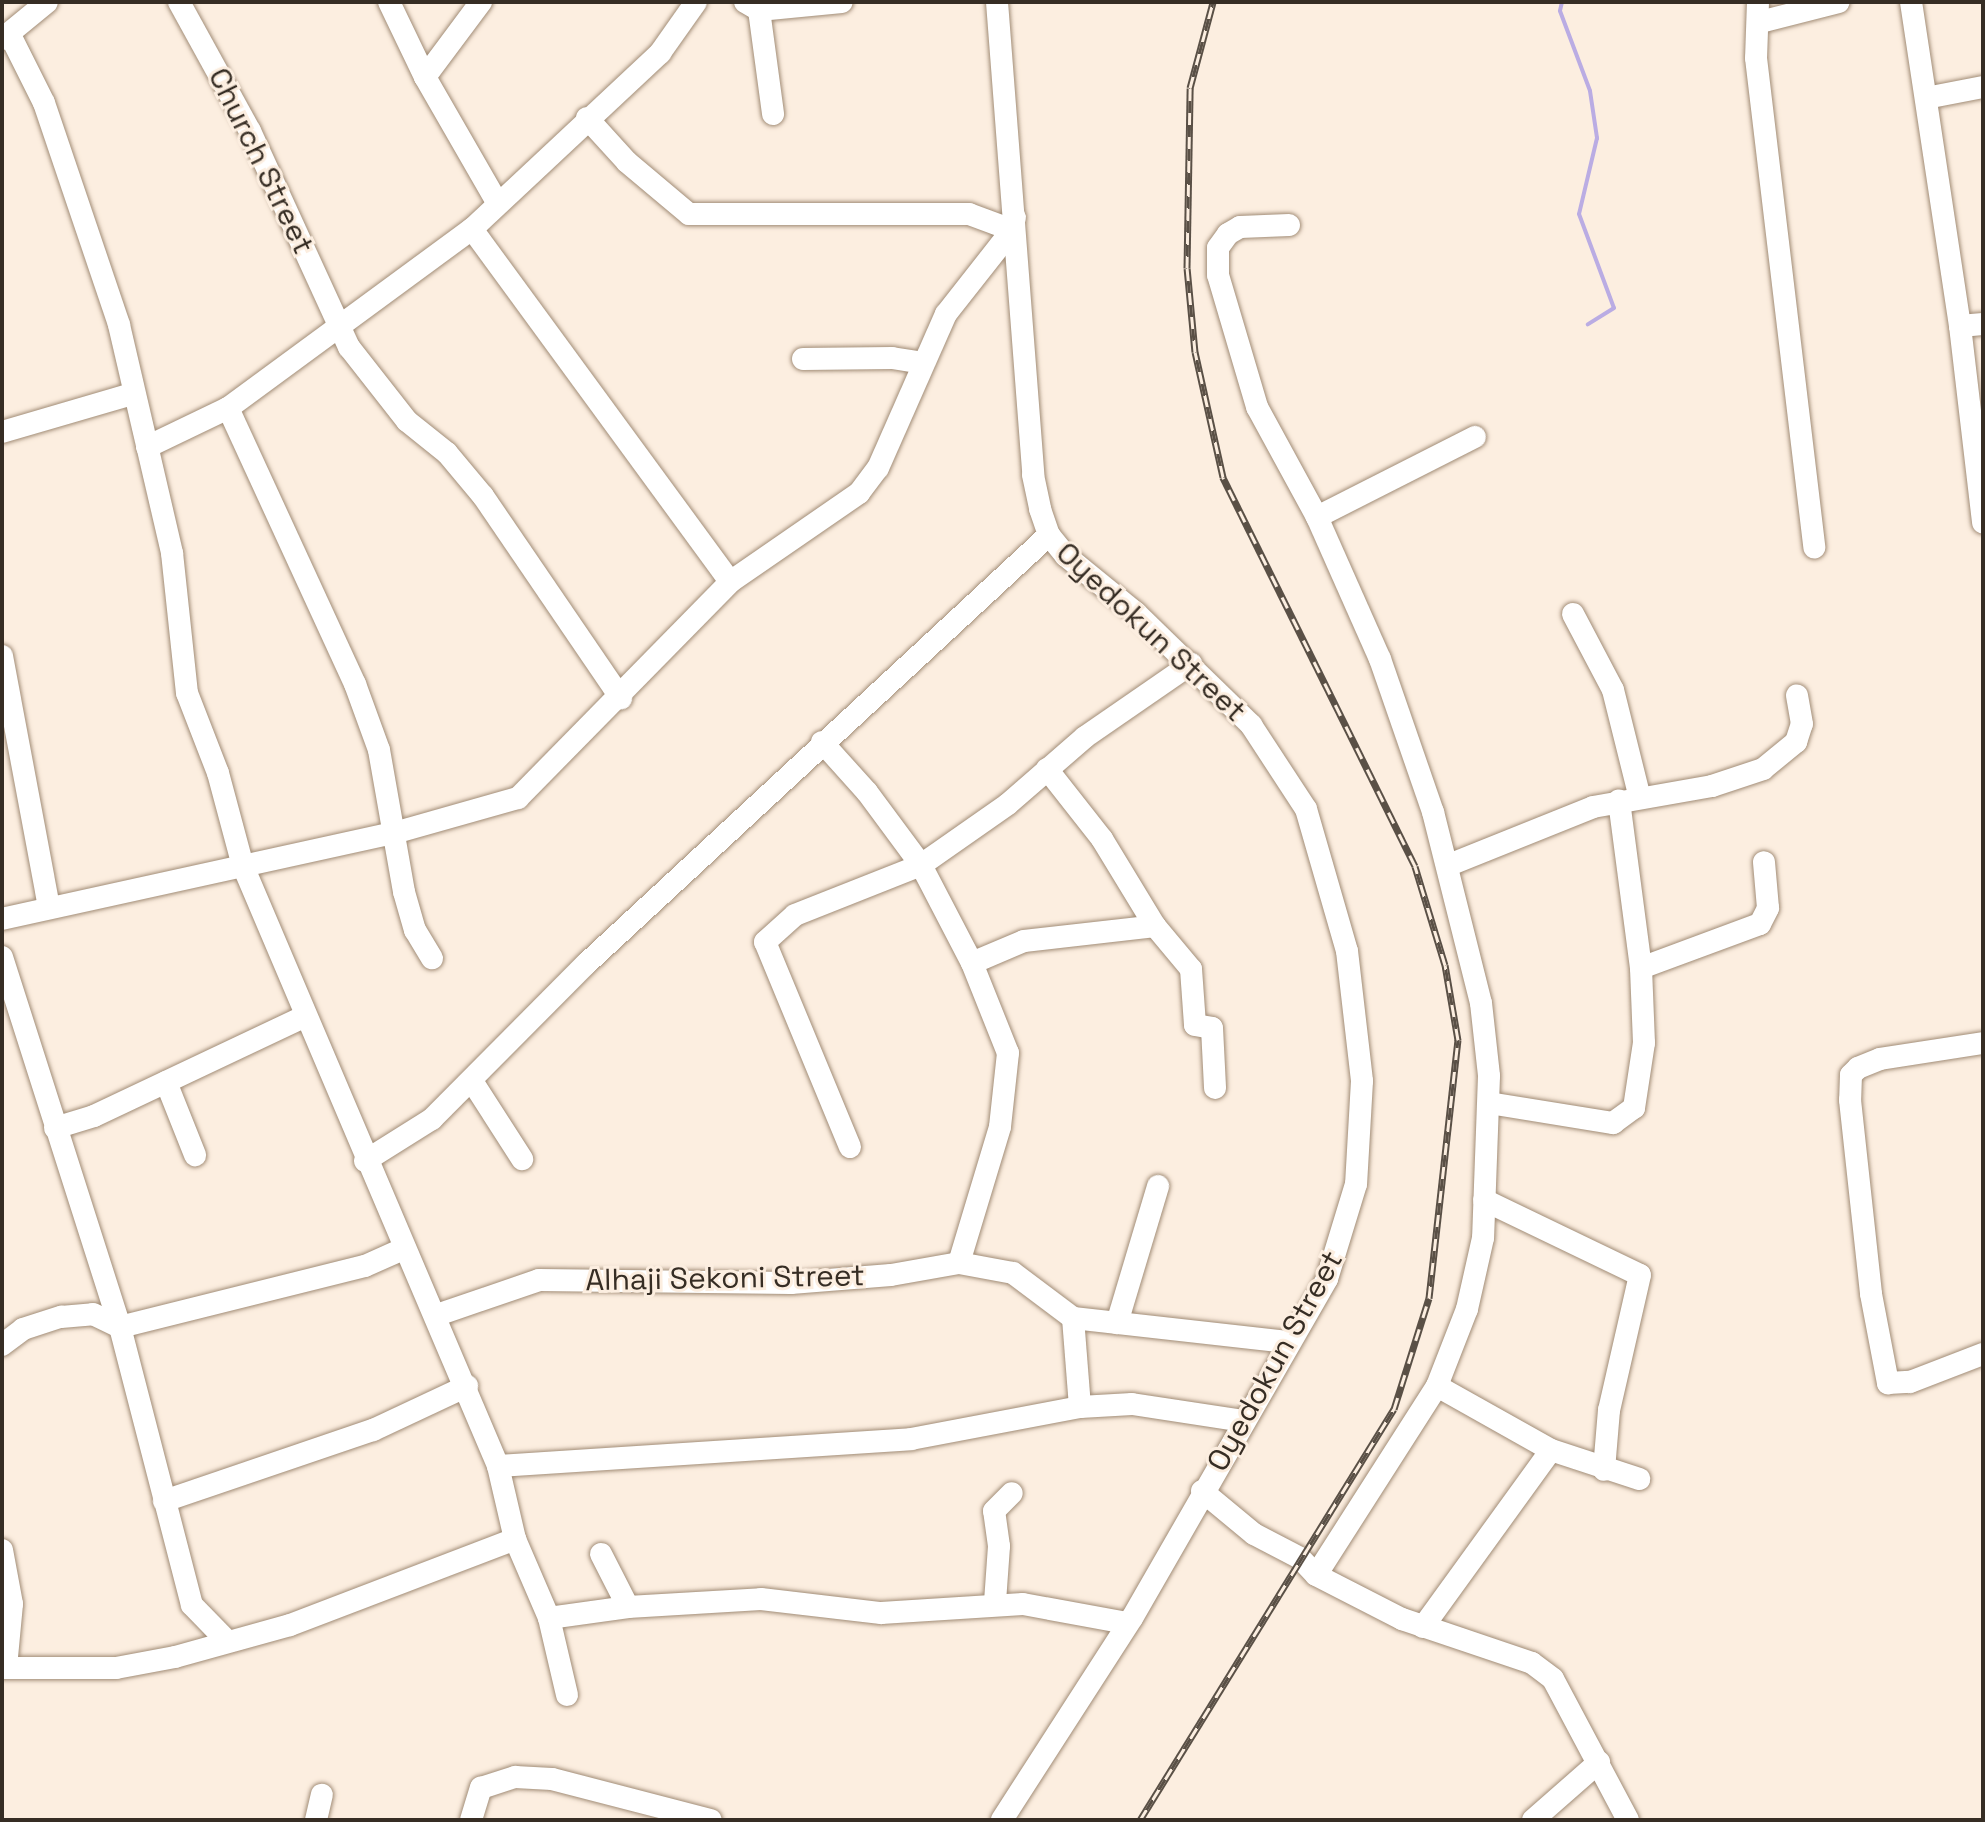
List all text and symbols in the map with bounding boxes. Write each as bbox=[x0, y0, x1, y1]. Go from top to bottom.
street label: Church Street bbox=[200, 62, 322, 260]
street label: Oyedokun Street bbox=[1049, 535, 1253, 729]
street label: Oyedokun Street bbox=[1200, 1245, 1350, 1477]
street label: Alhaji Sekoni Street bbox=[585, 1258, 865, 1298]

